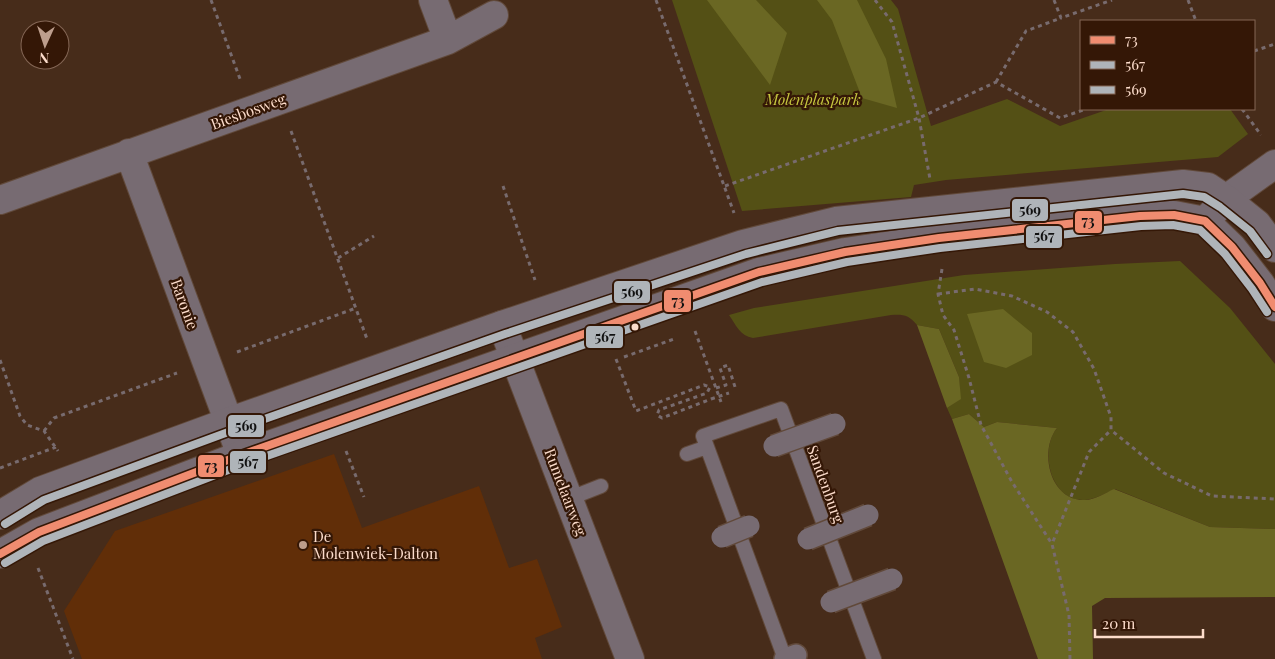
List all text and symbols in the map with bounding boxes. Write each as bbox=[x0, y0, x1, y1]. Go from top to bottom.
north arrow bbox=[20, 20, 70, 70]
legend bbox=[1080, 20, 1255, 110]
text: 73 bbox=[1125, 29, 1138, 49]
text: N bbox=[39, 49, 50, 68]
text: 567 bbox=[1125, 54, 1145, 74]
text: 569 bbox=[1125, 79, 1147, 99]
street label: Biesbosweg bbox=[208, 88, 288, 134]
park label: Molenplaspark bbox=[764, 89, 861, 109]
line badge: 569 bbox=[1011, 198, 1049, 222]
text: 569 bbox=[1019, 200, 1041, 219]
line badge: 73 bbox=[1074, 210, 1103, 234]
text: 73 bbox=[1081, 211, 1095, 230]
line badge: 567 bbox=[1025, 225, 1063, 249]
text: 567 bbox=[1034, 226, 1055, 245]
street label: Baronie bbox=[167, 276, 203, 332]
line badge: 569 bbox=[613, 280, 651, 304]
text: 569 bbox=[621, 282, 643, 301]
line badge: 73 bbox=[663, 289, 692, 313]
text: 73 bbox=[671, 291, 685, 310]
unlabelled marker bbox=[630, 322, 640, 332]
line badge: 567 bbox=[585, 325, 624, 349]
text: 567 bbox=[595, 327, 616, 346]
line badge: 569 bbox=[227, 414, 265, 438]
text: 569 bbox=[235, 416, 257, 435]
street label: Sandenburg bbox=[803, 442, 849, 526]
street label: Rumelaarweg bbox=[540, 445, 592, 539]
line badge: 567 bbox=[229, 450, 267, 474]
text: 567 bbox=[238, 452, 259, 471]
line badge: 73 bbox=[197, 454, 225, 478]
text: 73 bbox=[204, 456, 218, 475]
place label: De Molenwiek-Dalton bbox=[313, 526, 438, 563]
marker: De Molenwiek-Dalton bbox=[297, 539, 309, 551]
scale bar bbox=[1095, 606, 1202, 638]
text: 20 m bbox=[1102, 613, 1136, 633]

